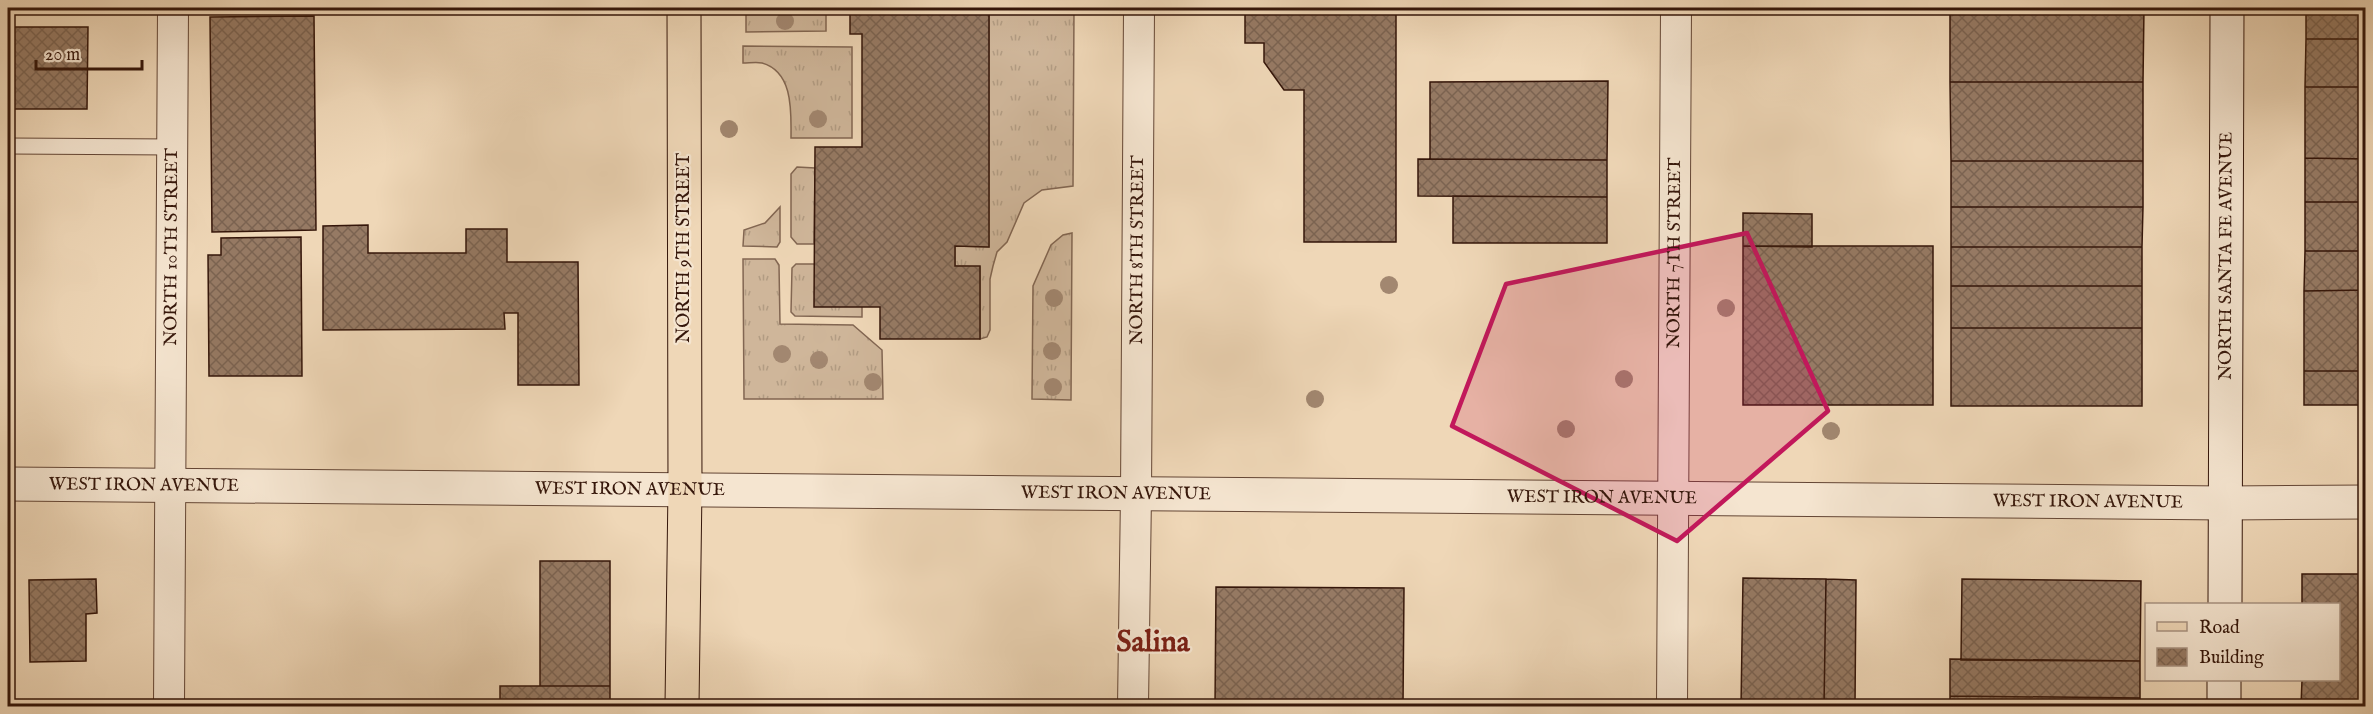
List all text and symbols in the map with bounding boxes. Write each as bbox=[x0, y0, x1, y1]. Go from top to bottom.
scale bar bbox=[36, 33, 142, 71]
text: 20 m bbox=[45, 44, 80, 67]
street label: NORTH SANTA FE AVENUE bbox=[2214, 132, 2238, 380]
street label: NORTH 10TH STREET bbox=[160, 148, 184, 346]
street label: NORTH 9TH STREET bbox=[673, 153, 696, 343]
street label: NORTH 8TH STREET bbox=[1125, 155, 1150, 345]
street label: NORTH 7TH STREET bbox=[1663, 157, 1687, 349]
street label: WEST IRON AVENUE bbox=[49, 473, 239, 497]
street label: WEST IRON AVENUE bbox=[535, 477, 725, 502]
street label: WEST IRON AVENUE bbox=[1021, 481, 1211, 506]
street label: WEST IRON AVENUE bbox=[1507, 485, 1697, 510]
street label: WEST IRON AVENUE bbox=[1993, 490, 2183, 514]
legend bbox=[2145, 603, 2340, 681]
text: Road bbox=[2199, 617, 2240, 640]
district label: Salina bbox=[1116, 624, 1191, 662]
text: Building bbox=[2199, 647, 2264, 670]

